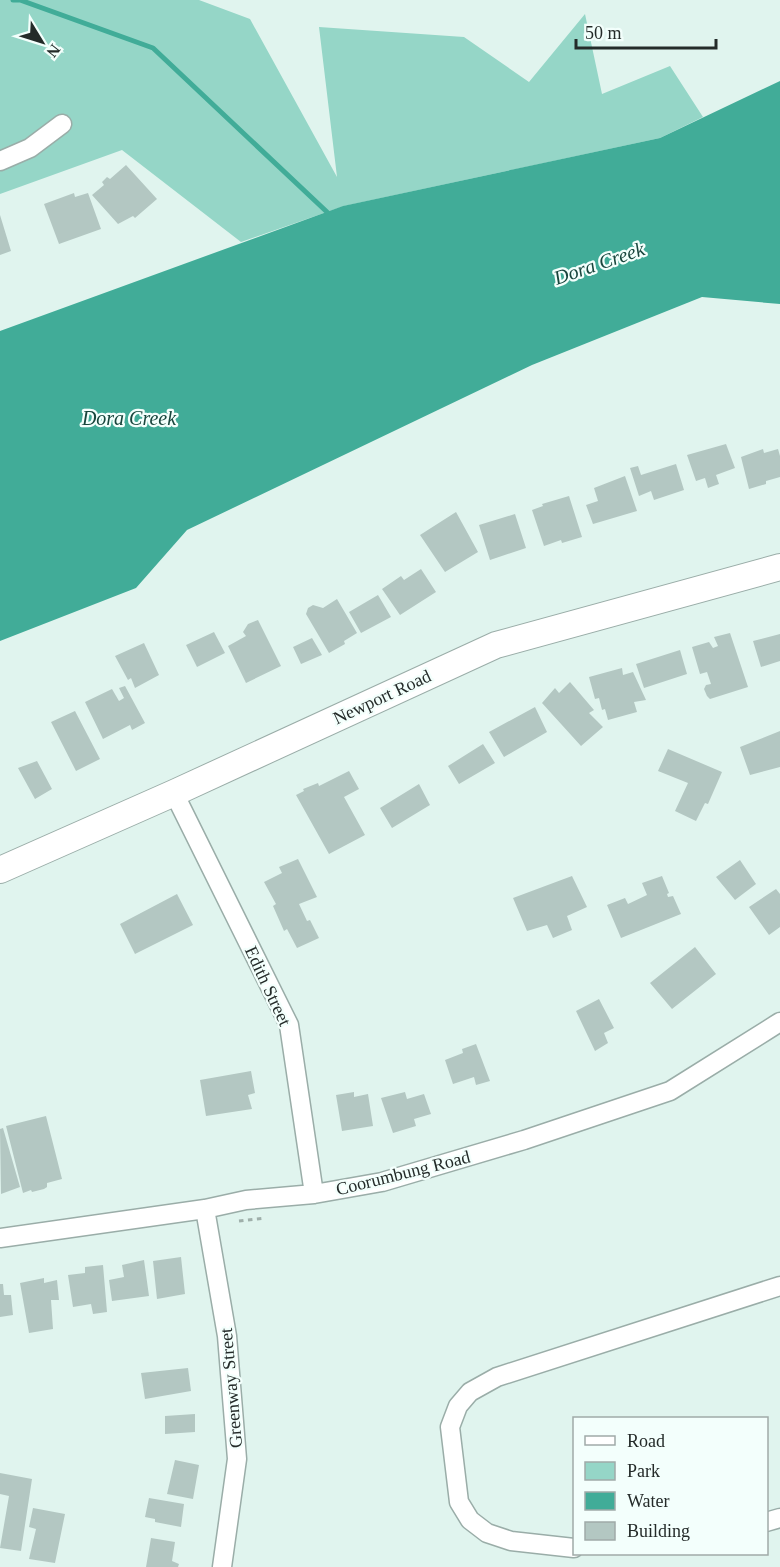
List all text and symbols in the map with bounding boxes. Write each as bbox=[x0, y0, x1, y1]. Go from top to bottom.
north arrow bbox=[12, 12, 72, 72]
scale bar bbox=[576, 12, 716, 50]
text: 50 m bbox=[585, 23, 622, 43]
text: N bbox=[43, 41, 64, 61]
water label: Dora Creek bbox=[550, 237, 648, 289]
water label: Dora Creek bbox=[81, 407, 177, 429]
street label: Newport Road bbox=[330, 666, 434, 728]
street label: Edith Street bbox=[241, 943, 295, 1029]
street label: Coorumbung Road bbox=[334, 1147, 472, 1199]
street label: Greenway Street bbox=[216, 1327, 246, 1449]
legend bbox=[573, 1417, 768, 1555]
text: Road bbox=[627, 1431, 665, 1451]
text: Park bbox=[627, 1461, 660, 1481]
text: Water bbox=[627, 1491, 670, 1511]
text: Building bbox=[627, 1521, 690, 1541]

